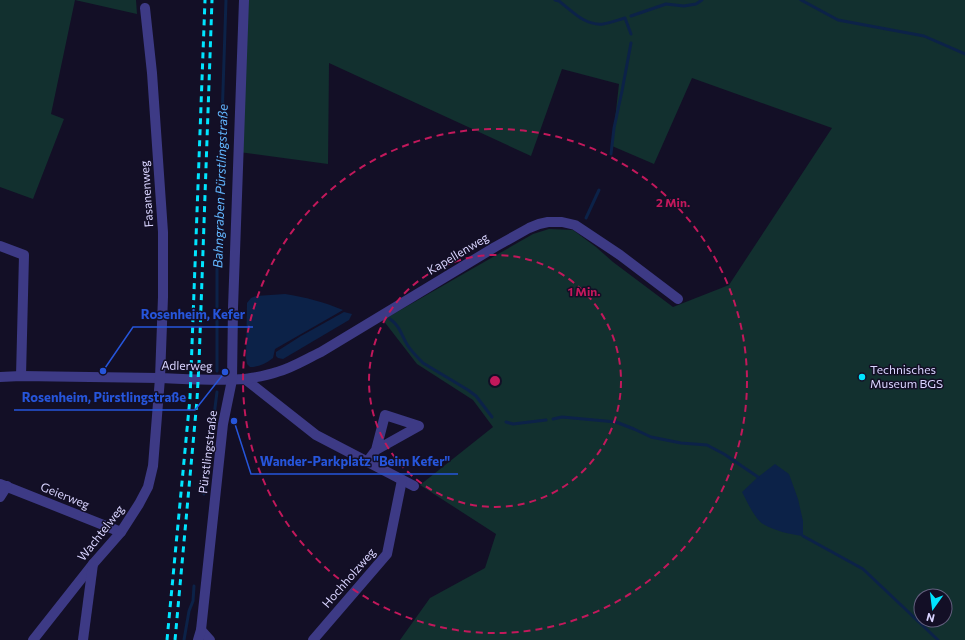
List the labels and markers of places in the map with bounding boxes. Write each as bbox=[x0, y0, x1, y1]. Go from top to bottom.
callout: Rosenheim, Kefer bbox=[133, 302, 253, 327]
place label: Technisches Museum BGS bbox=[870, 362, 943, 390]
marker: Technisches Museum BGS bbox=[857, 372, 867, 382]
centre of rings bbox=[488, 374, 502, 388]
callout: Rosenheim, Pürstlingstraße bbox=[14, 385, 195, 410]
callout: Wander-Parkplatz "Beim Kefer" bbox=[251, 449, 458, 474]

